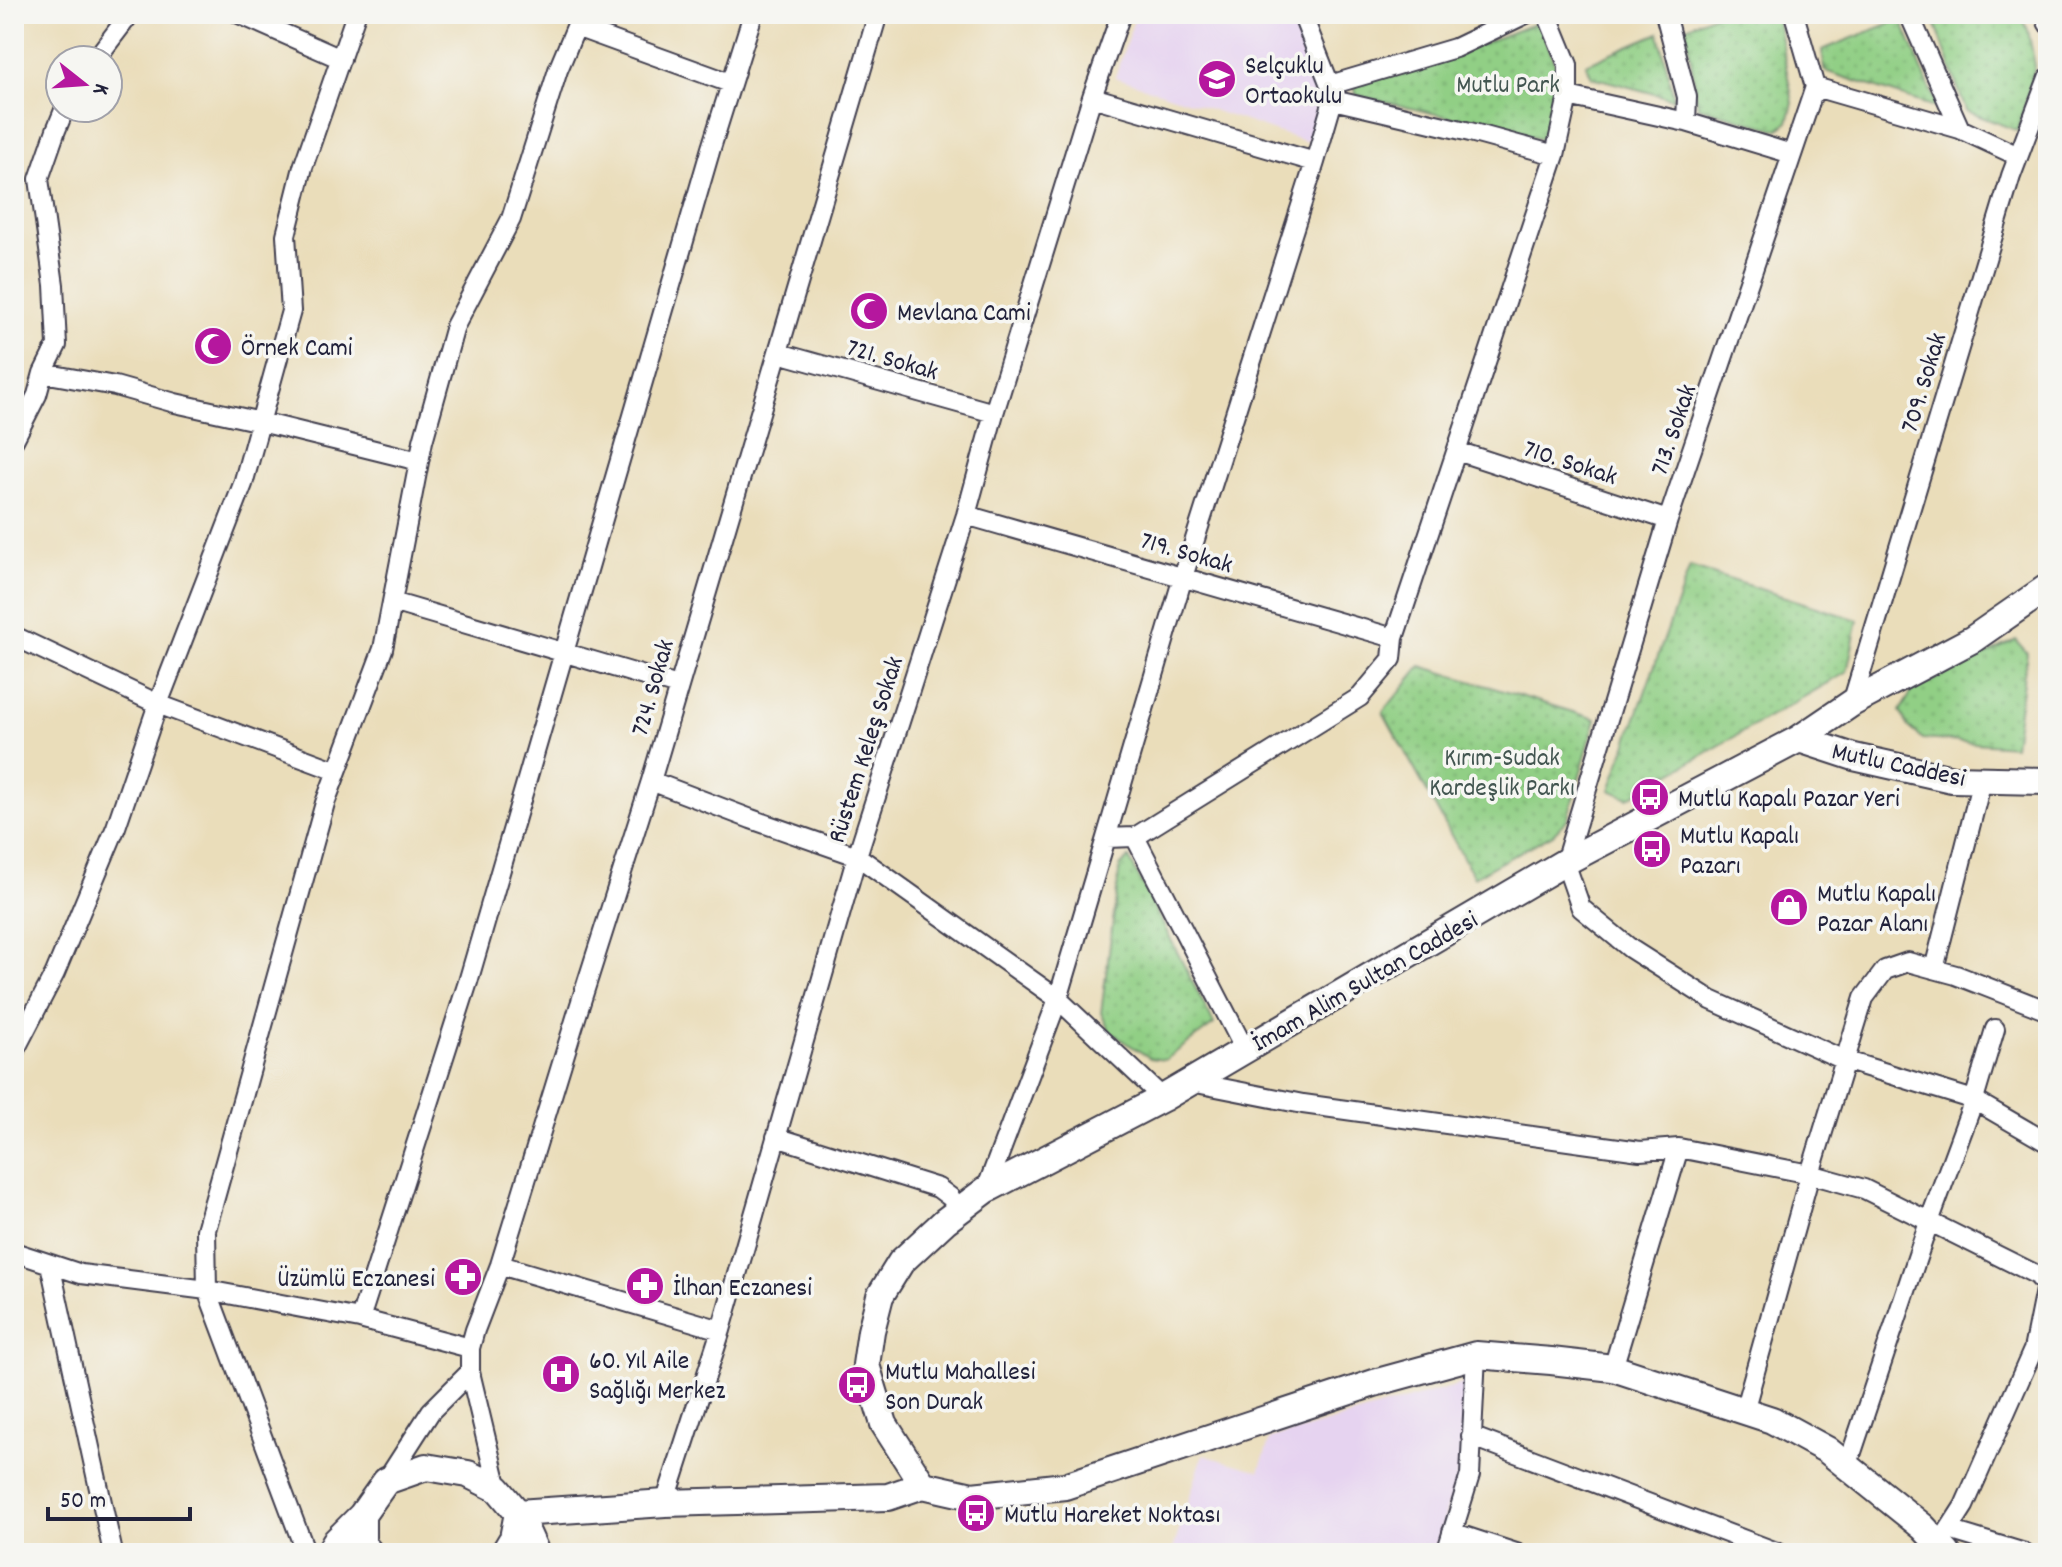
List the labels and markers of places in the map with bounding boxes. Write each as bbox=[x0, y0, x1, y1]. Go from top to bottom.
place label: Selçuklu Ortaokulu bbox=[1245, 49, 1342, 116]
school or university icon: Selçuklu Ortaokulu bbox=[1196, 58, 1238, 100]
mosque icon: Mevlana Cami bbox=[848, 290, 890, 332]
place label: Mevlana Cami bbox=[897, 296, 1031, 333]
mosque icon: Örnek Cami bbox=[192, 325, 234, 367]
place label: Örnek Cami bbox=[241, 331, 353, 368]
bus stop icon: Mutlu Kapalı Pazar Yeri bbox=[1629, 776, 1671, 818]
place label: Mutlu Kapalı Pazar Yeri bbox=[1678, 782, 1900, 819]
place label: Mutlu Kapalı Pazarı bbox=[1680, 819, 1799, 886]
bus stop icon: Mutlu Kapalı Pazarı bbox=[1631, 828, 1673, 870]
place label: Mutlu Kapalı Pazar Alanı bbox=[1817, 877, 1936, 944]
shop icon: Mutlu Kapalı Pazar Alanı bbox=[1768, 886, 1810, 928]
pharmacy icon: Üzümlü Eczanesi bbox=[442, 1256, 484, 1298]
place label: Üzümlü Eczanesi bbox=[277, 1262, 435, 1299]
pharmacy icon: İlhan Eczanesi bbox=[624, 1265, 666, 1307]
place label: İlhan Eczanesi bbox=[673, 1271, 812, 1308]
place label: 60. Yıl Aile Sağlığı Merkez bbox=[589, 1344, 726, 1411]
hospital icon: 60. Yıl Aile Sağlığı Merkez bbox=[540, 1353, 582, 1395]
place label: Mutlu Mahallesi Son Durak bbox=[885, 1355, 1036, 1422]
bus stop icon: Mutlu Mahallesi Son Durak bbox=[836, 1364, 878, 1406]
bus stop icon: Mutlu Hareket Noktası bbox=[955, 1492, 997, 1534]
place label: Mutlu Hareket Noktası bbox=[1004, 1498, 1220, 1535]

